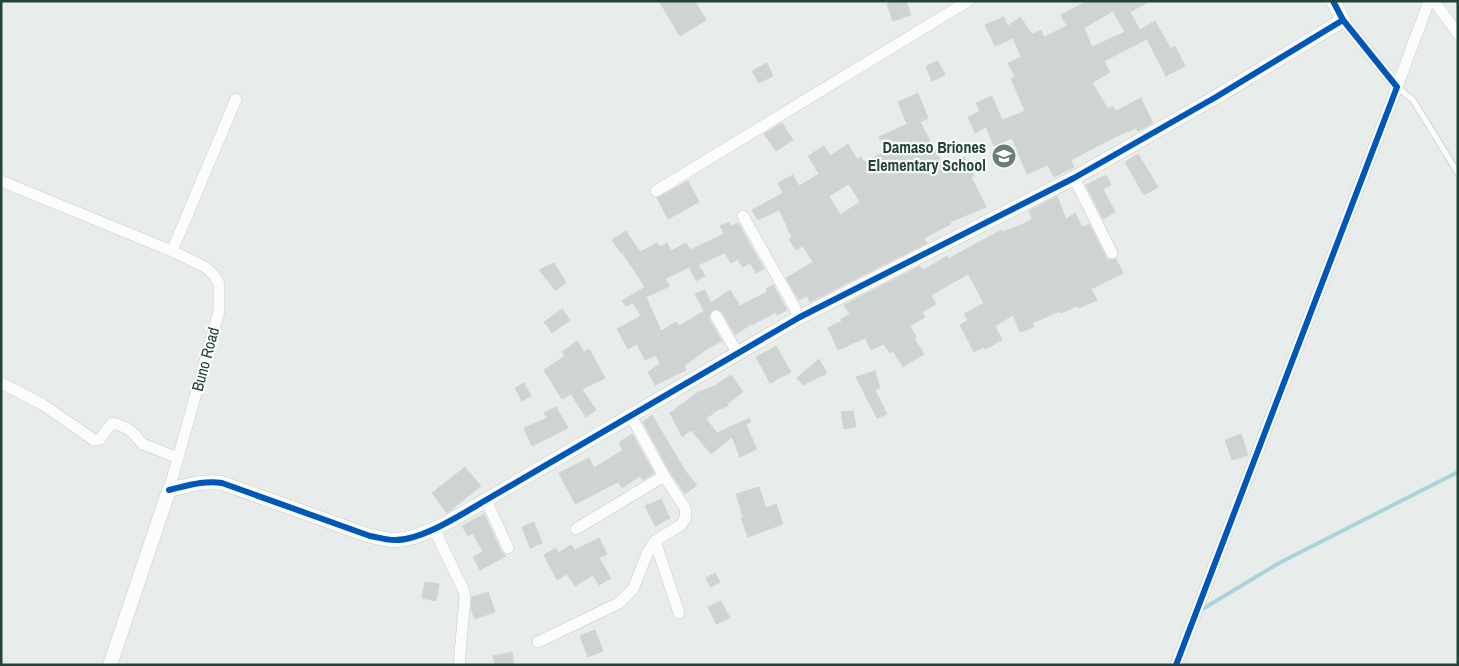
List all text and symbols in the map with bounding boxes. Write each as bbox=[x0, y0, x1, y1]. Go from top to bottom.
place label: Damaso Briones Elementary School bbox=[868, 136, 986, 176]
school or university icon: Damaso Briones Elementary School bbox=[991, 143, 1017, 169]
street label: Buno Road bbox=[186, 324, 224, 394]

